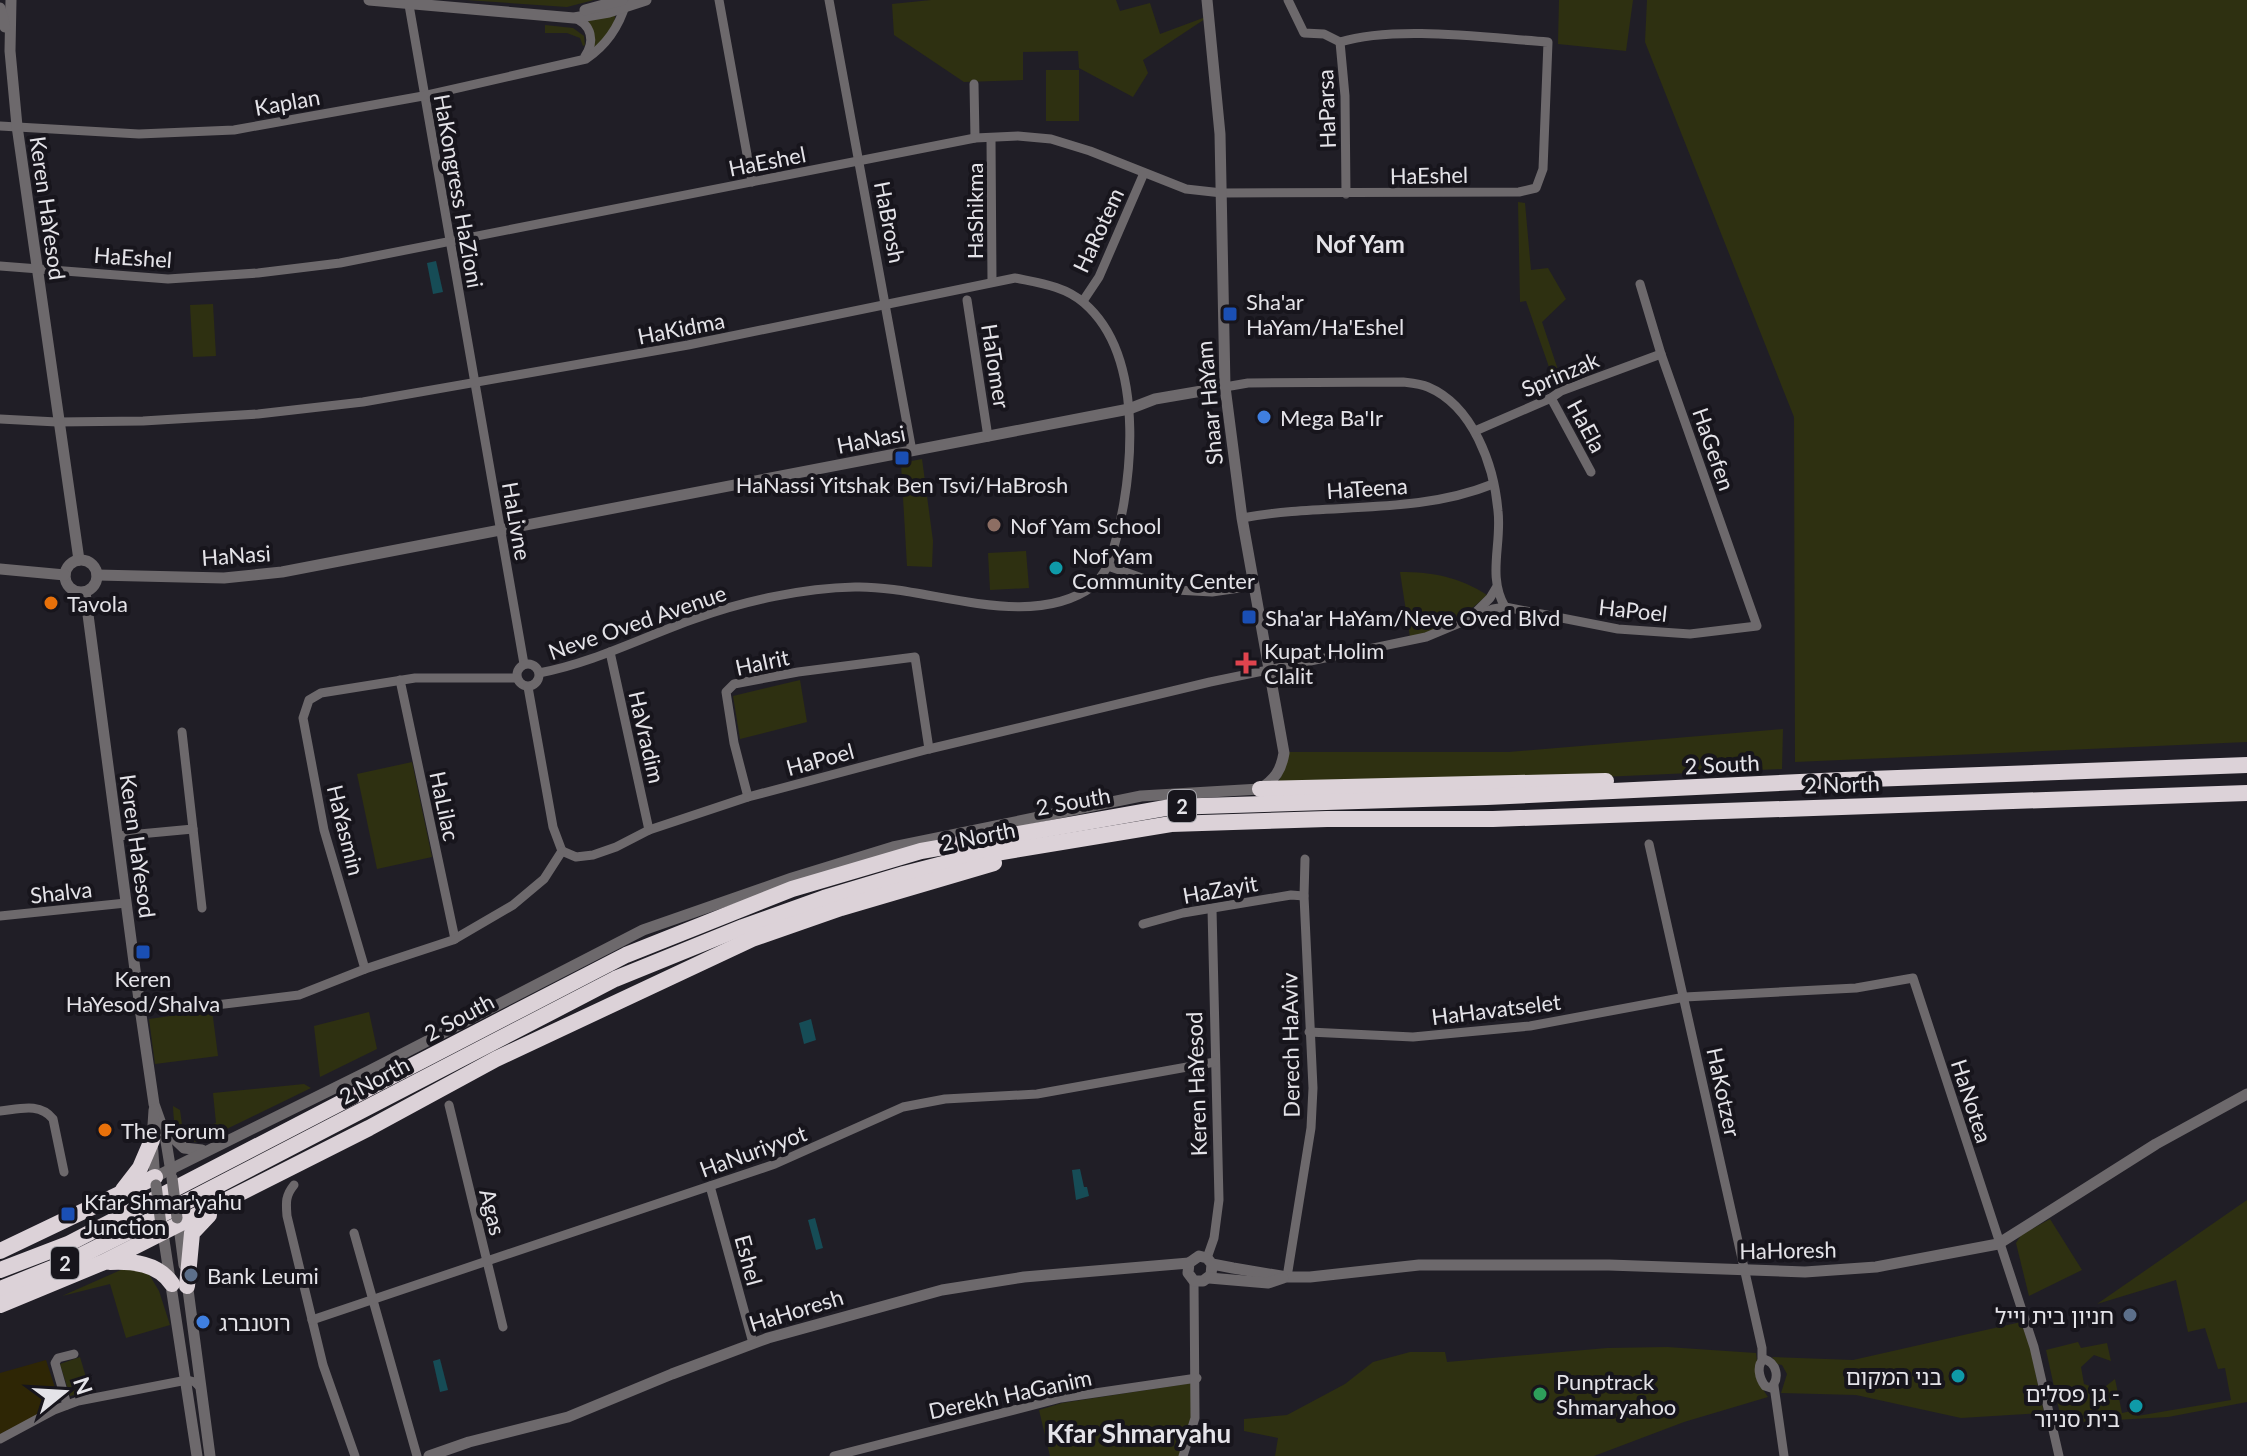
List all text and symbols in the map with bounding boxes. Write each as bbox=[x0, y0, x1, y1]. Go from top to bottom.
street label: HaParsa bbox=[1311, 69, 1341, 149]
street label: Kaplan bbox=[252, 83, 322, 121]
street label: HaKongress HaZioni bbox=[429, 92, 489, 290]
street label: Keren HaYesod bbox=[25, 134, 71, 282]
street label: HaEshel bbox=[726, 140, 808, 182]
street label: HaEshel bbox=[1390, 161, 1468, 189]
street label: HaShikma bbox=[961, 163, 988, 259]
street label: HaBrosh bbox=[869, 179, 911, 265]
street label: HaRotem bbox=[1067, 183, 1129, 277]
district label: Nof Yam bbox=[1315, 229, 1405, 258]
street label: HaEshel bbox=[93, 241, 173, 273]
place label: Sha'ar HaYam/Ha'Eshel bbox=[1246, 288, 1404, 340]
marker: Sha'ar HaYam/Ha'Eshel bbox=[1221, 305, 1239, 323]
street label: HaKidma bbox=[635, 306, 727, 350]
street label: HaTomer bbox=[976, 322, 1016, 410]
street label: Shaar HaYam bbox=[1190, 340, 1228, 466]
street label: Sprinzak bbox=[1517, 345, 1604, 402]
street label: HaEla bbox=[1562, 395, 1612, 457]
place label: Mega Ba'Ir bbox=[1280, 404, 1383, 431]
street label: HaGefen bbox=[1687, 404, 1741, 494]
marker: Mega Ba'Ir bbox=[1255, 408, 1273, 426]
street label: HaNasi bbox=[834, 419, 908, 459]
marker: HaNassi Yitshak Ben Tsvi/HaBrosh bbox=[893, 449, 911, 467]
place label: HaNassi Yitshak Ben Tsvi/HaBrosh bbox=[736, 471, 1068, 498]
street label: HaTeena bbox=[1325, 472, 1409, 504]
street label: HaLivne bbox=[497, 480, 537, 562]
place label: Nof Yam School bbox=[1010, 512, 1162, 539]
marker: Nof Yam School bbox=[985, 516, 1003, 534]
street label: HaNasi bbox=[200, 539, 272, 571]
place label: Nof Yam Community Center bbox=[1072, 542, 1255, 594]
marker: Nof Yam Community Center bbox=[1047, 559, 1065, 577]
street label: Neve Oved Avenue bbox=[544, 579, 730, 665]
place label: Tavola bbox=[67, 590, 128, 617]
street label: HaPoel bbox=[1597, 593, 1669, 627]
marker: Tavola bbox=[42, 594, 60, 612]
place label: Sha'ar HaYam/Neve Oved Blvd bbox=[1265, 604, 1560, 631]
marker: Sha'ar HaYam/Neve Oved Blvd bbox=[1240, 608, 1258, 626]
place label: Kupat Holim Clalit bbox=[1264, 637, 1384, 689]
street label: HaIrit bbox=[733, 643, 791, 681]
marker: Kupat Holim Clalit bbox=[1235, 652, 1257, 674]
street label: HaVradim bbox=[623, 688, 671, 786]
street label: HaPoel bbox=[783, 737, 857, 781]
street label: 2 South bbox=[1684, 749, 1760, 779]
street label: HaLilac bbox=[424, 769, 466, 843]
street label: 2 North bbox=[1804, 769, 1880, 799]
street label: Keren HaYesod bbox=[115, 772, 161, 920]
street label: 2 South bbox=[1034, 781, 1112, 821]
street label: HaYasmin bbox=[322, 782, 370, 878]
road number: 2 bbox=[1168, 790, 1196, 822]
street label: 2 North bbox=[938, 816, 1018, 856]
street label: HaZayit bbox=[1180, 869, 1260, 909]
street label: Shalva bbox=[29, 875, 93, 909]
marker: Keren HaYesod/Shalva bbox=[134, 943, 152, 961]
place label: Keren HaYesod/Shalva bbox=[66, 965, 220, 1017]
street label: Derech HaAviv bbox=[1275, 972, 1305, 1118]
street label: 2 South bbox=[419, 987, 499, 1047]
street label: HaHavatselet bbox=[1430, 988, 1562, 1030]
street label: Keren HaYesod bbox=[1180, 1011, 1212, 1157]
street label: HaKotzer bbox=[1701, 1045, 1747, 1139]
street label: 2 North bbox=[334, 1050, 414, 1110]
street label: HaNotea bbox=[1946, 1056, 1998, 1146]
place label: The Forum bbox=[121, 1117, 226, 1144]
street label: HaNuriyyot bbox=[696, 1119, 810, 1183]
marker: The Forum bbox=[96, 1121, 114, 1139]
street label: Agas bbox=[474, 1186, 512, 1238]
place label: Kfar Shmar'yahu Junction bbox=[84, 1188, 242, 1240]
marker: Kfar Shmar'yahu Junction bbox=[59, 1205, 77, 1223]
street label: Eshel bbox=[729, 1232, 769, 1288]
street label: HaHoresh bbox=[1739, 1236, 1837, 1264]
road number: 2 bbox=[51, 1247, 79, 1279]
place label: Bank Leumi bbox=[207, 1262, 319, 1289]
marker: Bank Leumi bbox=[182, 1266, 200, 1284]
street label: HaHoresh bbox=[746, 1283, 846, 1337]
place label: חניון בית וייל bbox=[1995, 1302, 2114, 1329]
marker: חניון בית וייל bbox=[2121, 1306, 2139, 1324]
place label: רוטנברג bbox=[219, 1309, 291, 1336]
marker: רוטנברג bbox=[194, 1313, 212, 1331]
north arrow bbox=[24, 1352, 104, 1432]
place label: בני המקום bbox=[1846, 1363, 1942, 1390]
street label: Derekh HaGanim bbox=[926, 1364, 1094, 1424]
marker: בני המקום bbox=[1949, 1367, 1967, 1385]
place label: Punptrack Shmaryahoo bbox=[1556, 1368, 1676, 1420]
text: N bbox=[68, 1373, 99, 1398]
place label: גן פסלים - בית סניור bbox=[2026, 1380, 2120, 1432]
marker: Punptrack Shmaryahoo bbox=[1531, 1385, 1549, 1403]
marker: גן פסלים - בית סניור bbox=[2127, 1397, 2145, 1415]
district label: Kfar Shmaryahu bbox=[1047, 1417, 1231, 1449]

